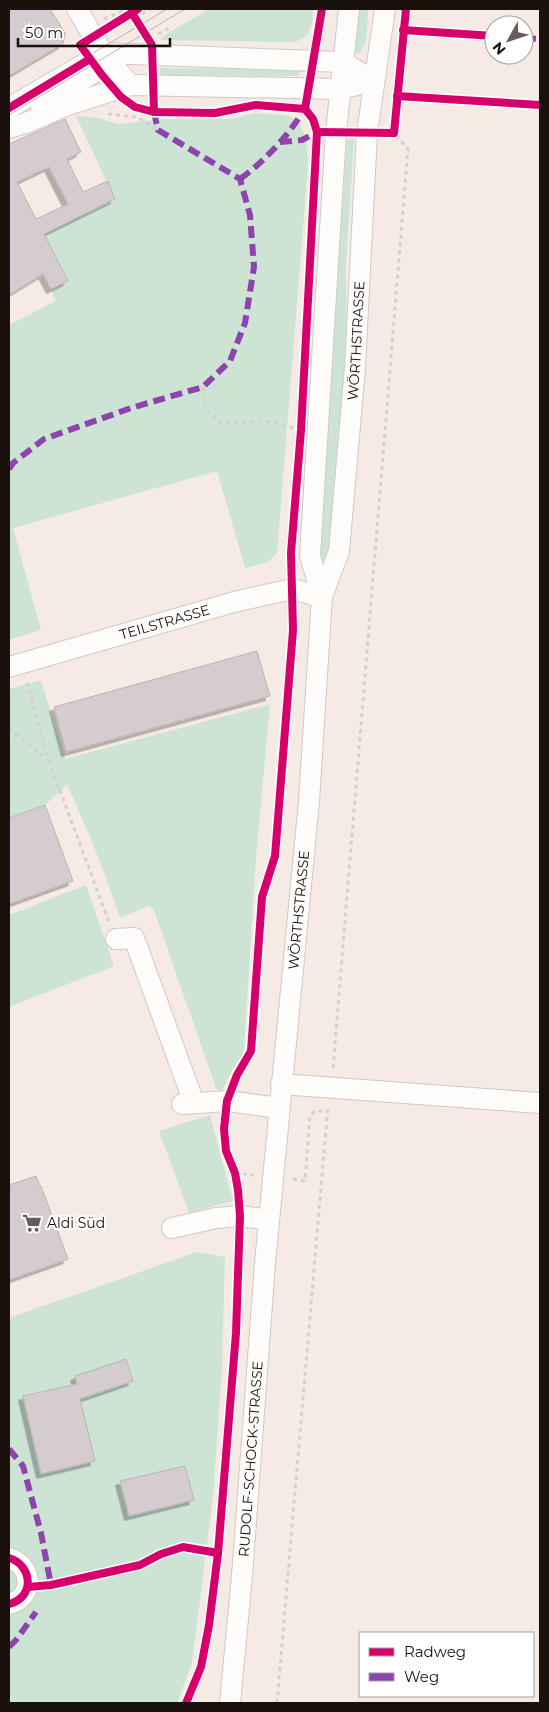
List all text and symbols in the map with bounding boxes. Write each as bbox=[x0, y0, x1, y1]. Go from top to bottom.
scale bar bbox=[18, 15, 170, 47]
north arrow bbox=[484, 15, 534, 65]
text: 50 m bbox=[25, 23, 63, 42]
text: N bbox=[489, 38, 510, 58]
street label: WÖRTHSTRASSE bbox=[343, 280, 368, 401]
street label: TEILSTRASSE bbox=[117, 600, 212, 644]
street label: WÖRTHSTRASSE bbox=[284, 850, 313, 970]
supermarket icon: Aldi Süd bbox=[21, 1212, 43, 1234]
place label: Aldi Süd bbox=[47, 1214, 105, 1232]
street label: RUDOLF-SCHOCK-STRASSE bbox=[234, 1360, 267, 1557]
legend bbox=[359, 1632, 534, 1697]
text: Radweg bbox=[404, 1642, 466, 1661]
text: Weg bbox=[404, 1667, 439, 1686]

